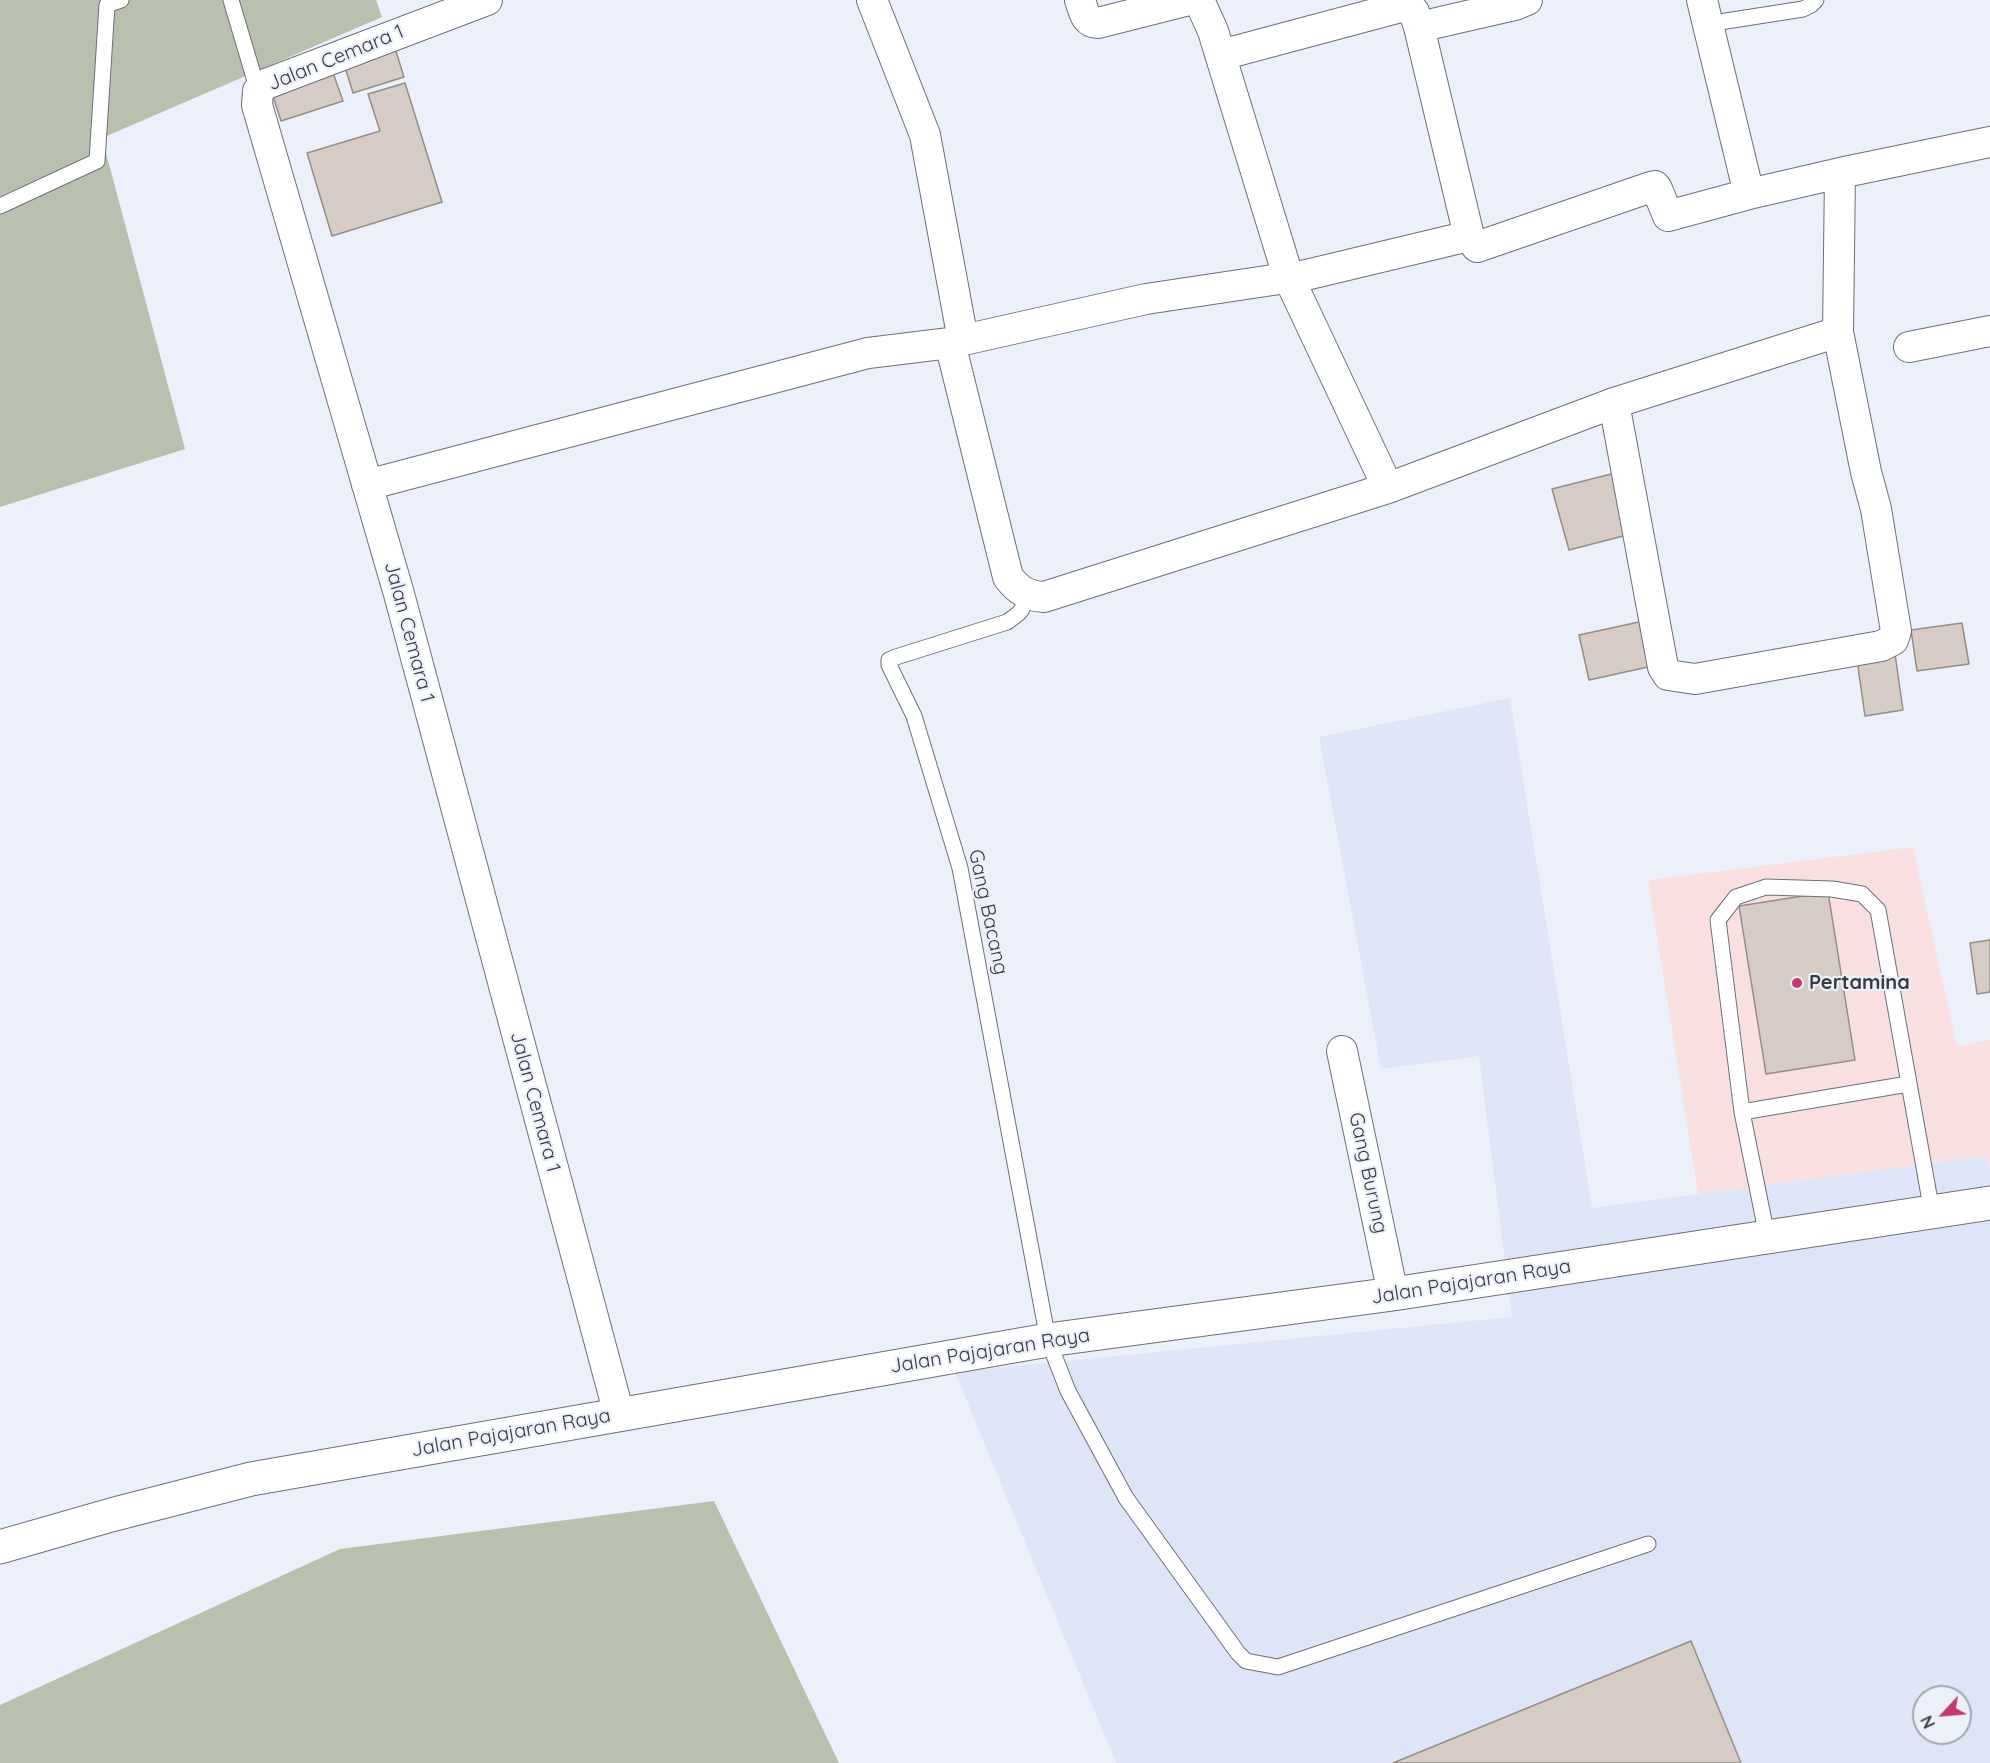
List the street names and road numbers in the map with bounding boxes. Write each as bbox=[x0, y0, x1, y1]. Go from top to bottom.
street label: Jalan Cemara 1 bbox=[265, 20, 407, 96]
street label: Jalan Cemara 1 bbox=[379, 559, 439, 705]
street label: Gang Bacang bbox=[963, 847, 1013, 977]
street label: Jalan Cemara 1 bbox=[505, 1029, 565, 1175]
street label: Gang Burung bbox=[1343, 1110, 1393, 1236]
street label: Jalan Pajajaran Raya bbox=[1369, 1254, 1573, 1310]
street label: Jalan Pajajaran Raya bbox=[888, 1323, 1092, 1379]
street label: Jalan Pajajaran Raya bbox=[409, 1404, 613, 1462]

